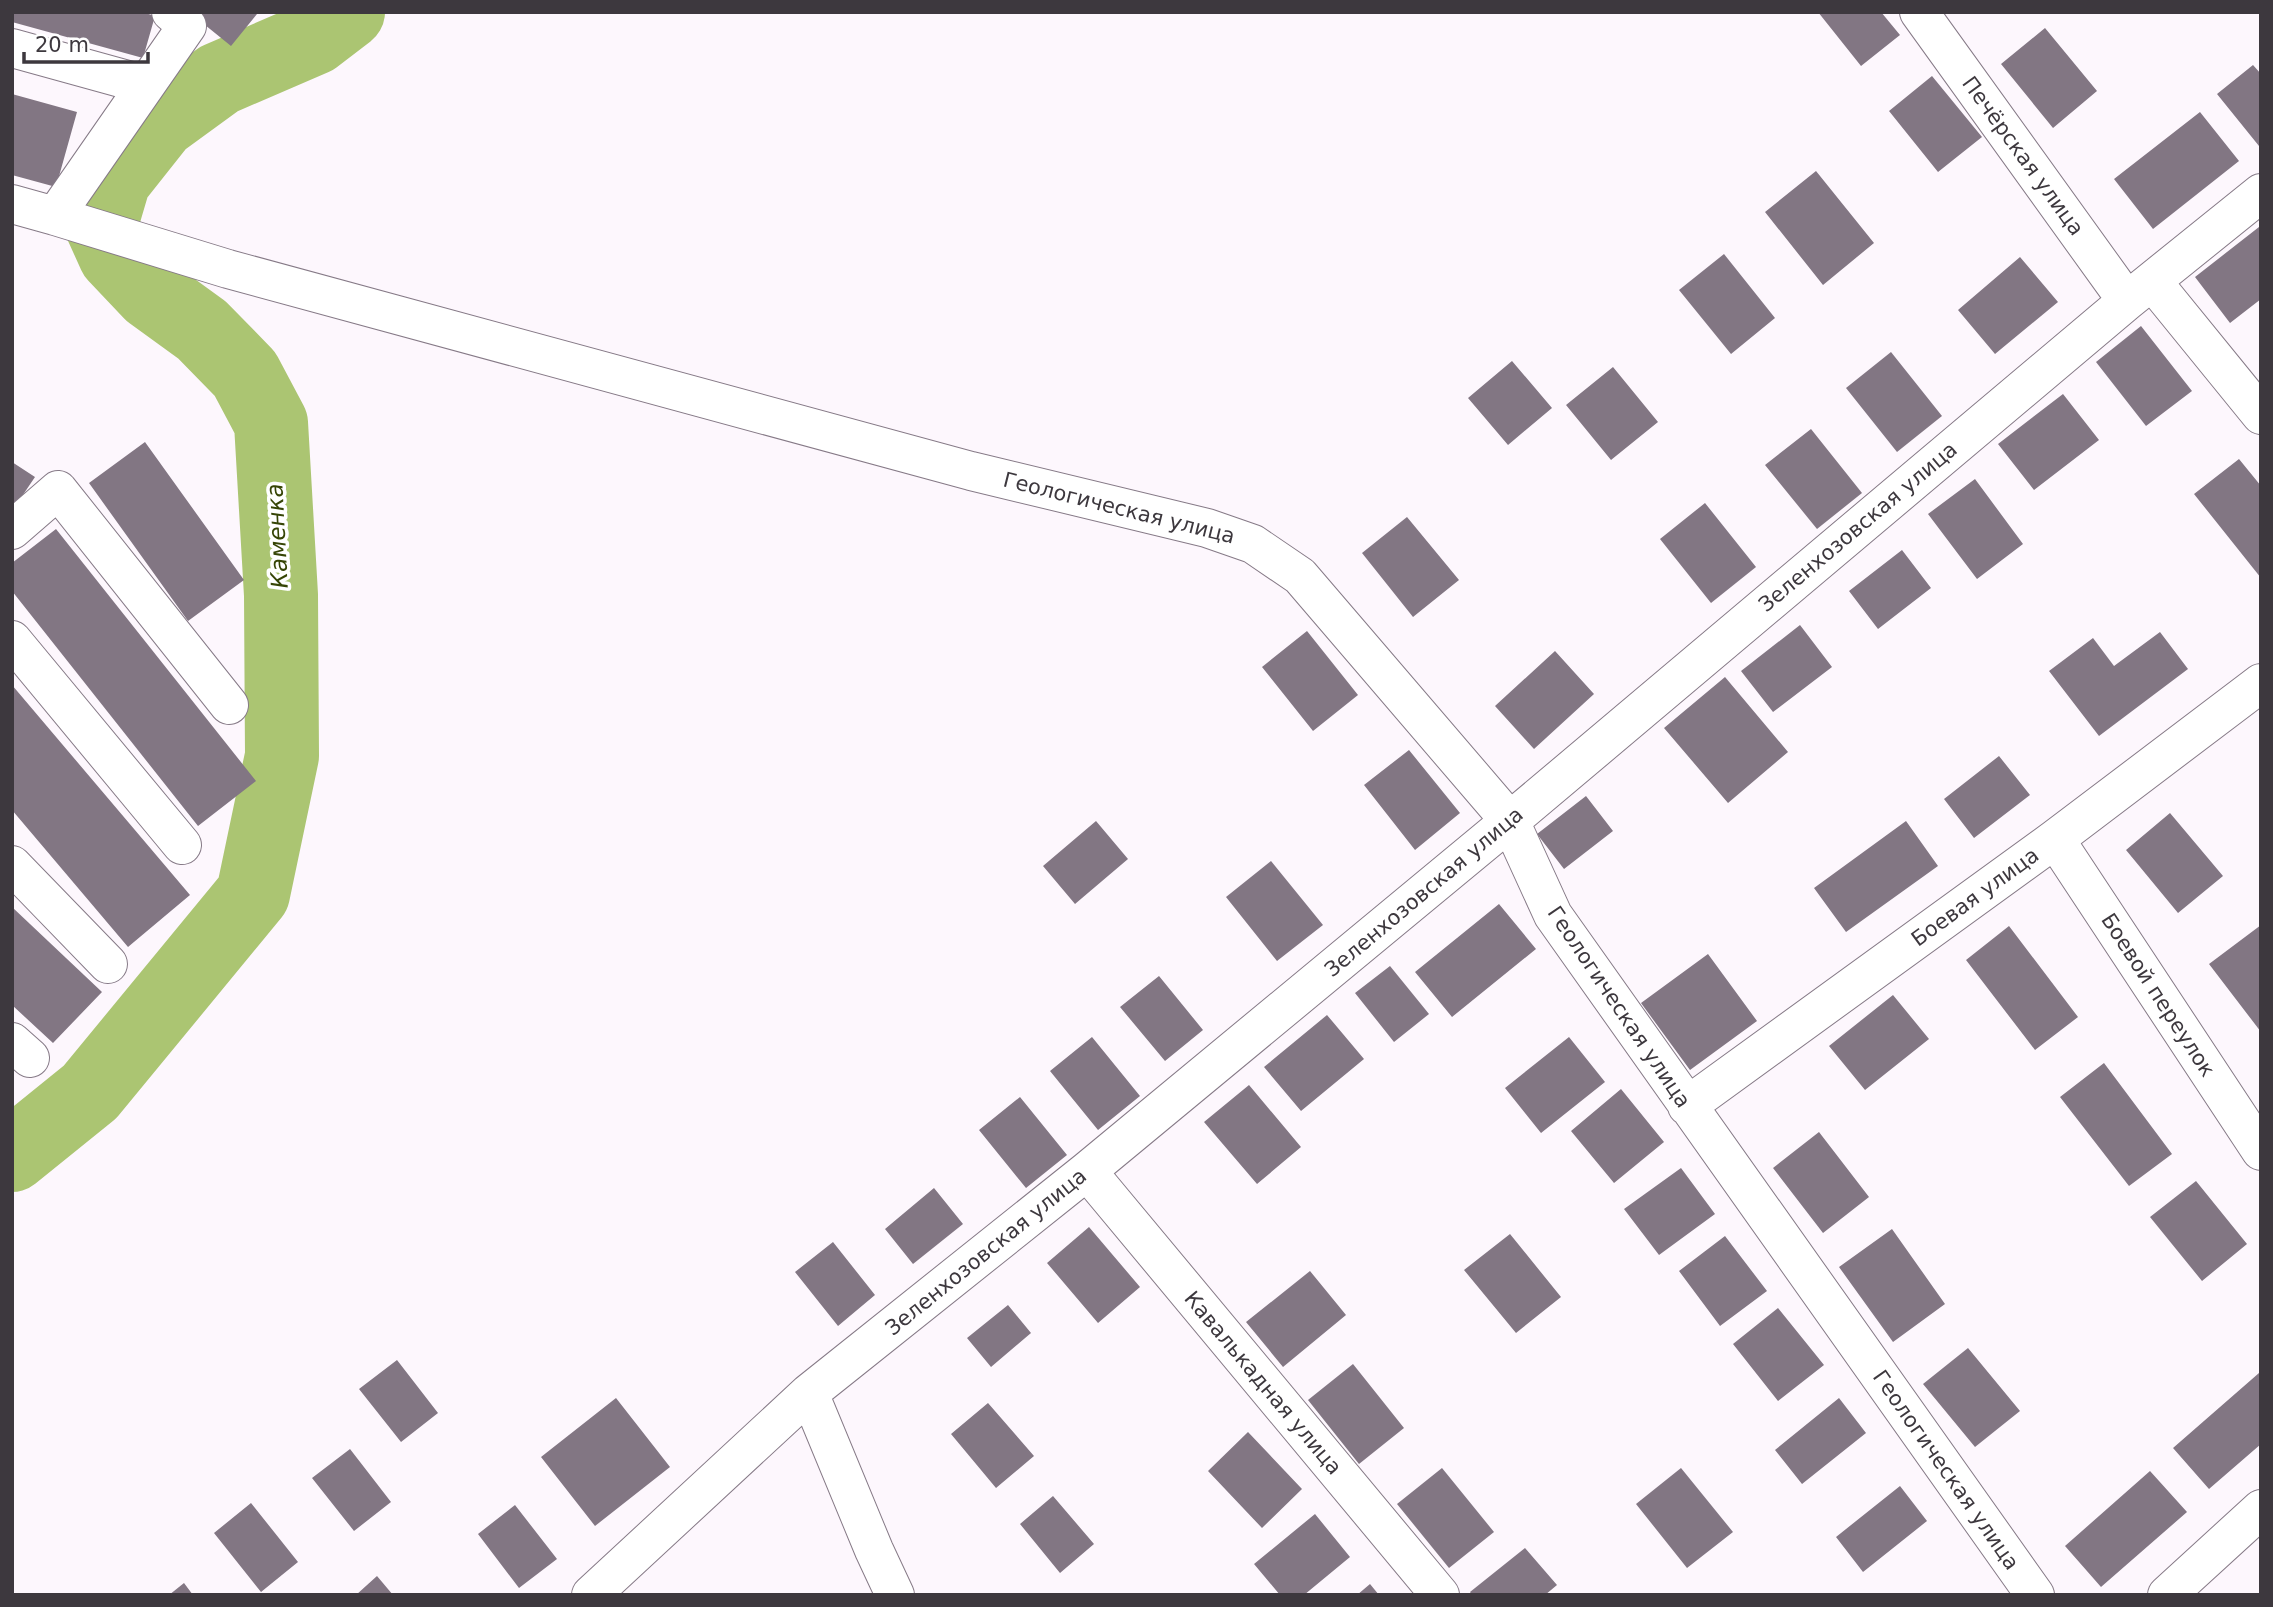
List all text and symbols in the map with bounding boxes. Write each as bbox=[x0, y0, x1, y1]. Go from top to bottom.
scale bar bbox=[24, 21, 149, 65]
text: 20 m bbox=[35, 33, 89, 57]
street label: Печёрская улица bbox=[1957, 72, 2089, 240]
street label: Зеленхозовская улица bbox=[1754, 437, 1962, 617]
street label: Геологическая улица bbox=[1001, 468, 1237, 548]
water label: Каменка bbox=[261, 483, 293, 589]
street label: Зеленхозовская улица bbox=[1320, 802, 1528, 982]
street label: Боевая улица bbox=[1907, 843, 2043, 951]
street label: Геологическая улица bbox=[1543, 902, 1695, 1112]
street label: Боевой переулок bbox=[2096, 909, 2220, 1081]
street label: Зеленхозовская улица bbox=[881, 1164, 1091, 1340]
street label: Кавалькадная улица bbox=[1179, 1287, 1347, 1479]
street label: Геологическая улица bbox=[1868, 1366, 2024, 1574]

